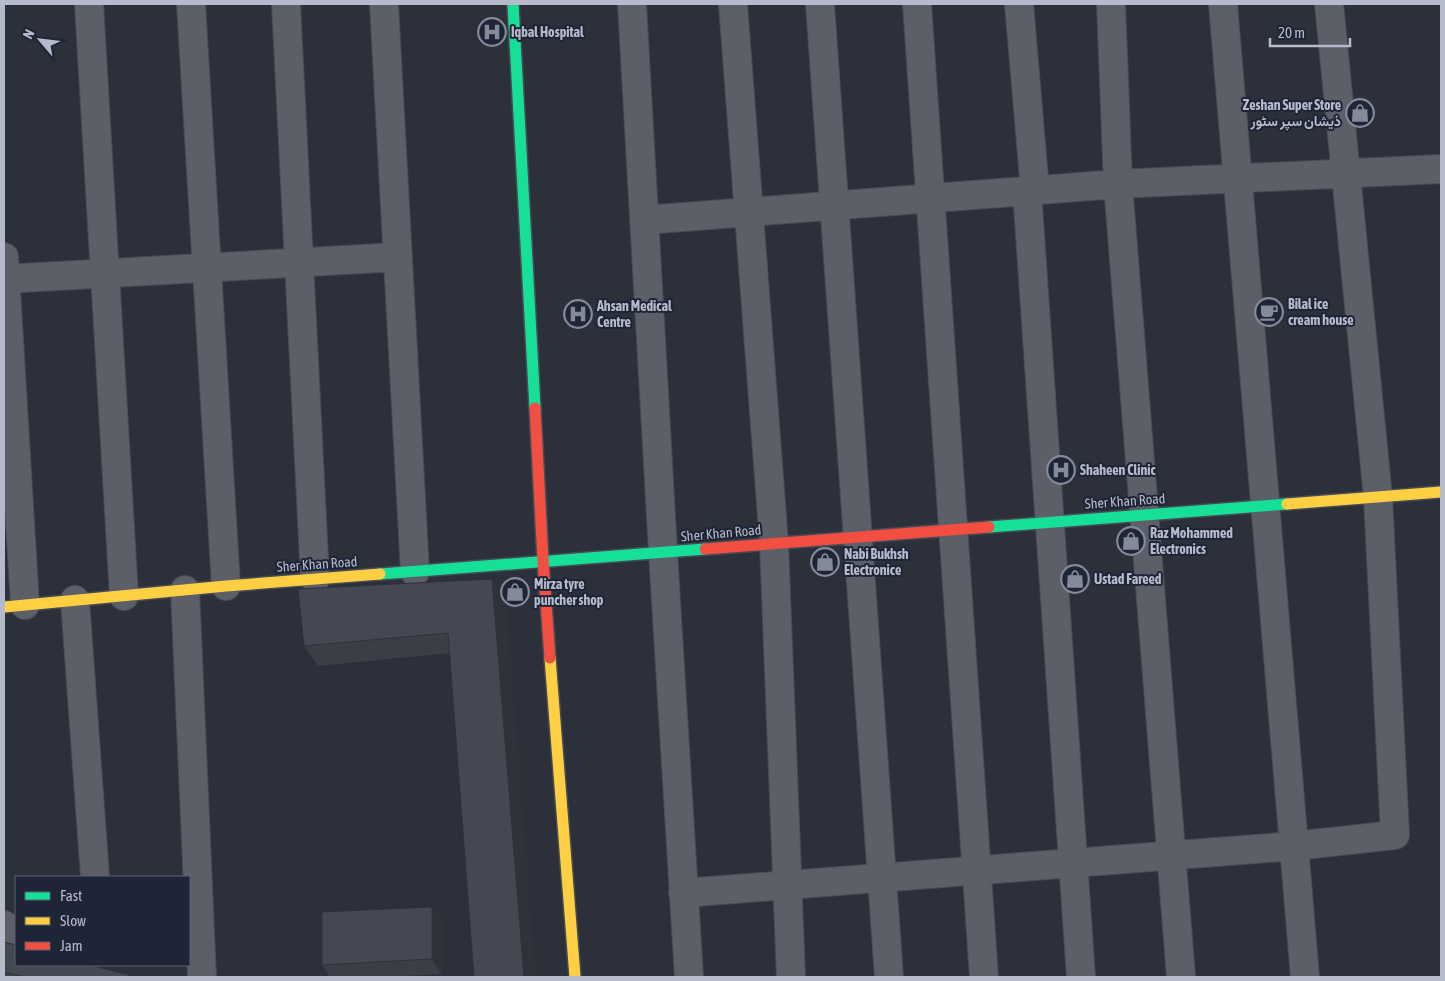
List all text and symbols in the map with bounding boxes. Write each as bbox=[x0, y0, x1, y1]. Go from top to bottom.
north arrow bbox=[15, 15, 65, 65]
scale bar bbox=[1270, 15, 1350, 47]
hospital icon: Iqbal Hospital bbox=[477, 17, 507, 47]
place label: Iqbal Hospital bbox=[511, 24, 584, 40]
text: 20 m bbox=[1278, 24, 1305, 41]
text: N bbox=[20, 26, 38, 41]
place label: Zeshan Super Store ذیشان سپر سٹور bbox=[1243, 97, 1341, 131]
shop icon: Zeshan Super Store ذیشان سپر سٹور bbox=[1345, 98, 1375, 128]
place label: Bilal ice cream house bbox=[1288, 296, 1354, 328]
cafe icon: Bilal ice cream house bbox=[1254, 297, 1284, 327]
place label: Ahsan Medical Centre bbox=[596, 298, 672, 330]
hospital icon: Ahsan Medical Centre bbox=[563, 299, 593, 329]
hospital icon: Shaheen Clinic bbox=[1046, 455, 1076, 485]
place label: Shaheen Clinic bbox=[1080, 462, 1157, 478]
street label: Sher Khan Road bbox=[1084, 490, 1166, 512]
street label: Sher Khan Road bbox=[680, 522, 762, 544]
place label: Raz Mohammed Electronics bbox=[1150, 525, 1233, 557]
shop icon: Raz Mohammed Electronics bbox=[1116, 526, 1146, 556]
place label: Nabi Bukhsh Electronice bbox=[844, 546, 909, 578]
shop icon: Nabi Bukhsh Electronice bbox=[810, 547, 840, 577]
street label: Sher Khan Road bbox=[276, 553, 358, 575]
shop icon: Ustad Fareed bbox=[1060, 564, 1090, 594]
place label: Ustad Fareed bbox=[1094, 571, 1162, 587]
place label: Mirza tyre puncher shop bbox=[534, 576, 604, 608]
shop icon: Mirza tyre puncher shop bbox=[500, 577, 530, 607]
legend bbox=[15, 876, 190, 966]
text: Fast bbox=[60, 887, 82, 904]
text: Slow bbox=[60, 912, 86, 929]
text: Jam bbox=[60, 937, 83, 954]

